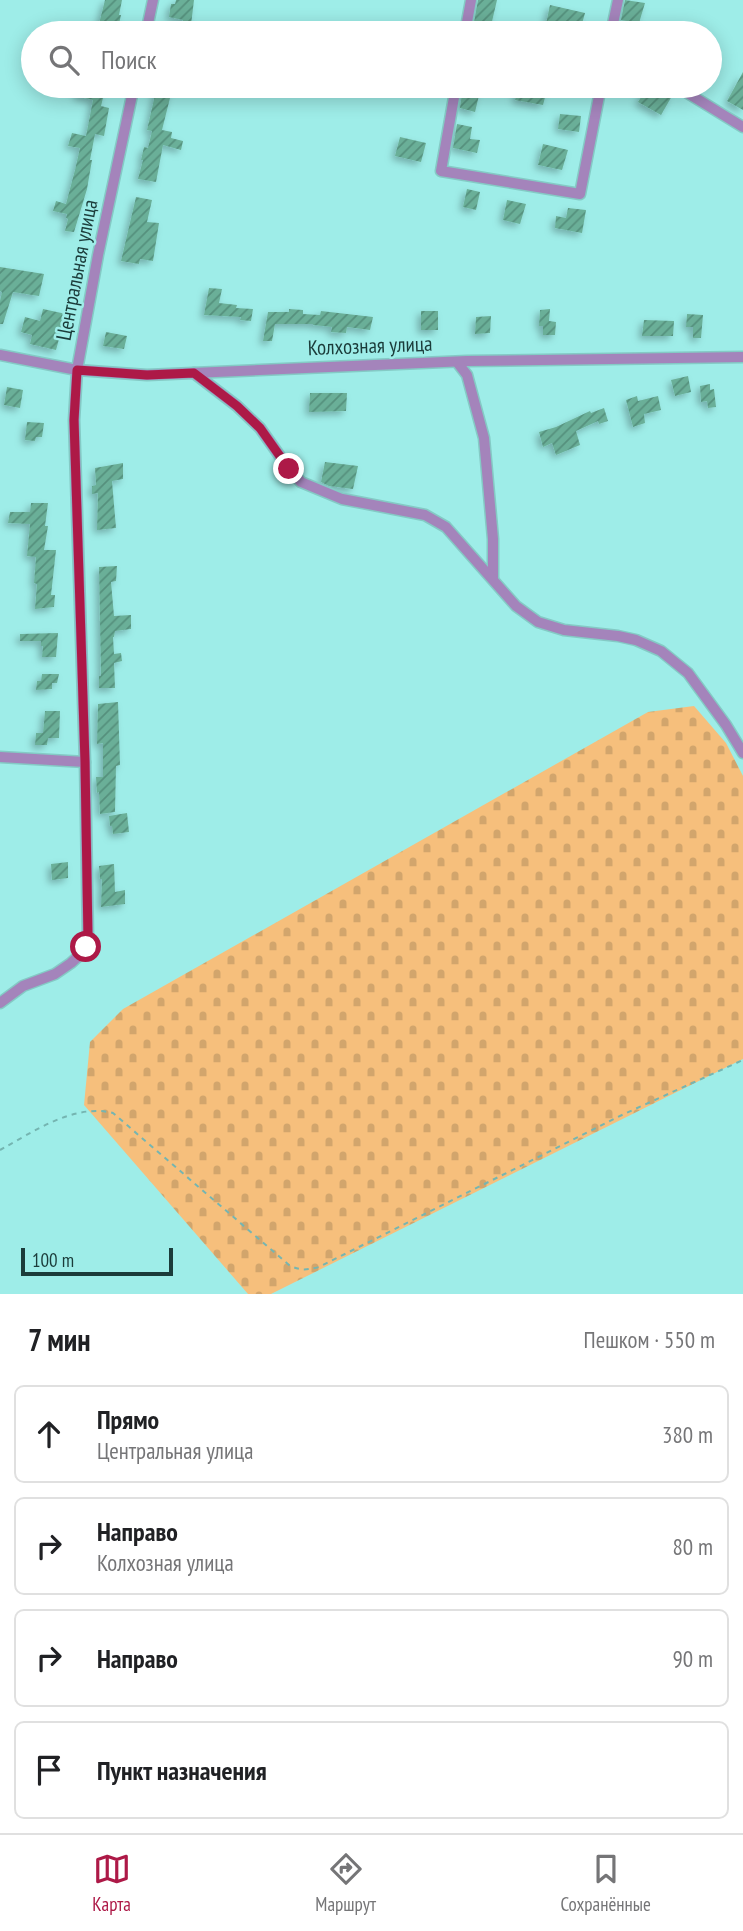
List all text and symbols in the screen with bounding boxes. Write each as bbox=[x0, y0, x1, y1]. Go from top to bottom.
search box bbox=[21, 21, 722, 98]
icon: search bbox=[45, 41, 83, 79]
text: Поиск bbox=[101, 43, 157, 76]
street label: Центральная улица bbox=[50, 197, 103, 343]
street label: Колхозная улица bbox=[307, 330, 433, 361]
route end bbox=[273, 453, 304, 484]
route start bbox=[70, 931, 101, 962]
scale bar bbox=[21, 1245, 173, 1277]
text: 100 m bbox=[32, 1248, 74, 1272]
text: 7 мин bbox=[28, 1320, 91, 1359]
text: Пешком · 550 m bbox=[584, 1325, 715, 1354]
text: Прямо bbox=[97, 1403, 159, 1436]
icon: ahead bbox=[30, 1415, 68, 1453]
text: 380 m bbox=[662, 1420, 713, 1449]
text: Центральная улица bbox=[97, 1436, 253, 1465]
text: Направо bbox=[97, 1515, 178, 1548]
icon: right bbox=[30, 1527, 68, 1565]
text: 80 m bbox=[672, 1532, 713, 1561]
text: Колхозная улица bbox=[97, 1548, 234, 1577]
icon: right bbox=[30, 1639, 68, 1677]
text: Направо bbox=[97, 1642, 178, 1675]
text: 90 m bbox=[672, 1644, 713, 1673]
icon: arrive bbox=[30, 1751, 68, 1789]
text: Пункт назначения bbox=[97, 1754, 267, 1787]
tab: Карта bbox=[92, 1850, 131, 1916]
tab: Маршрут bbox=[315, 1850, 376, 1916]
tab: Сохранённые bbox=[560, 1850, 651, 1916]

